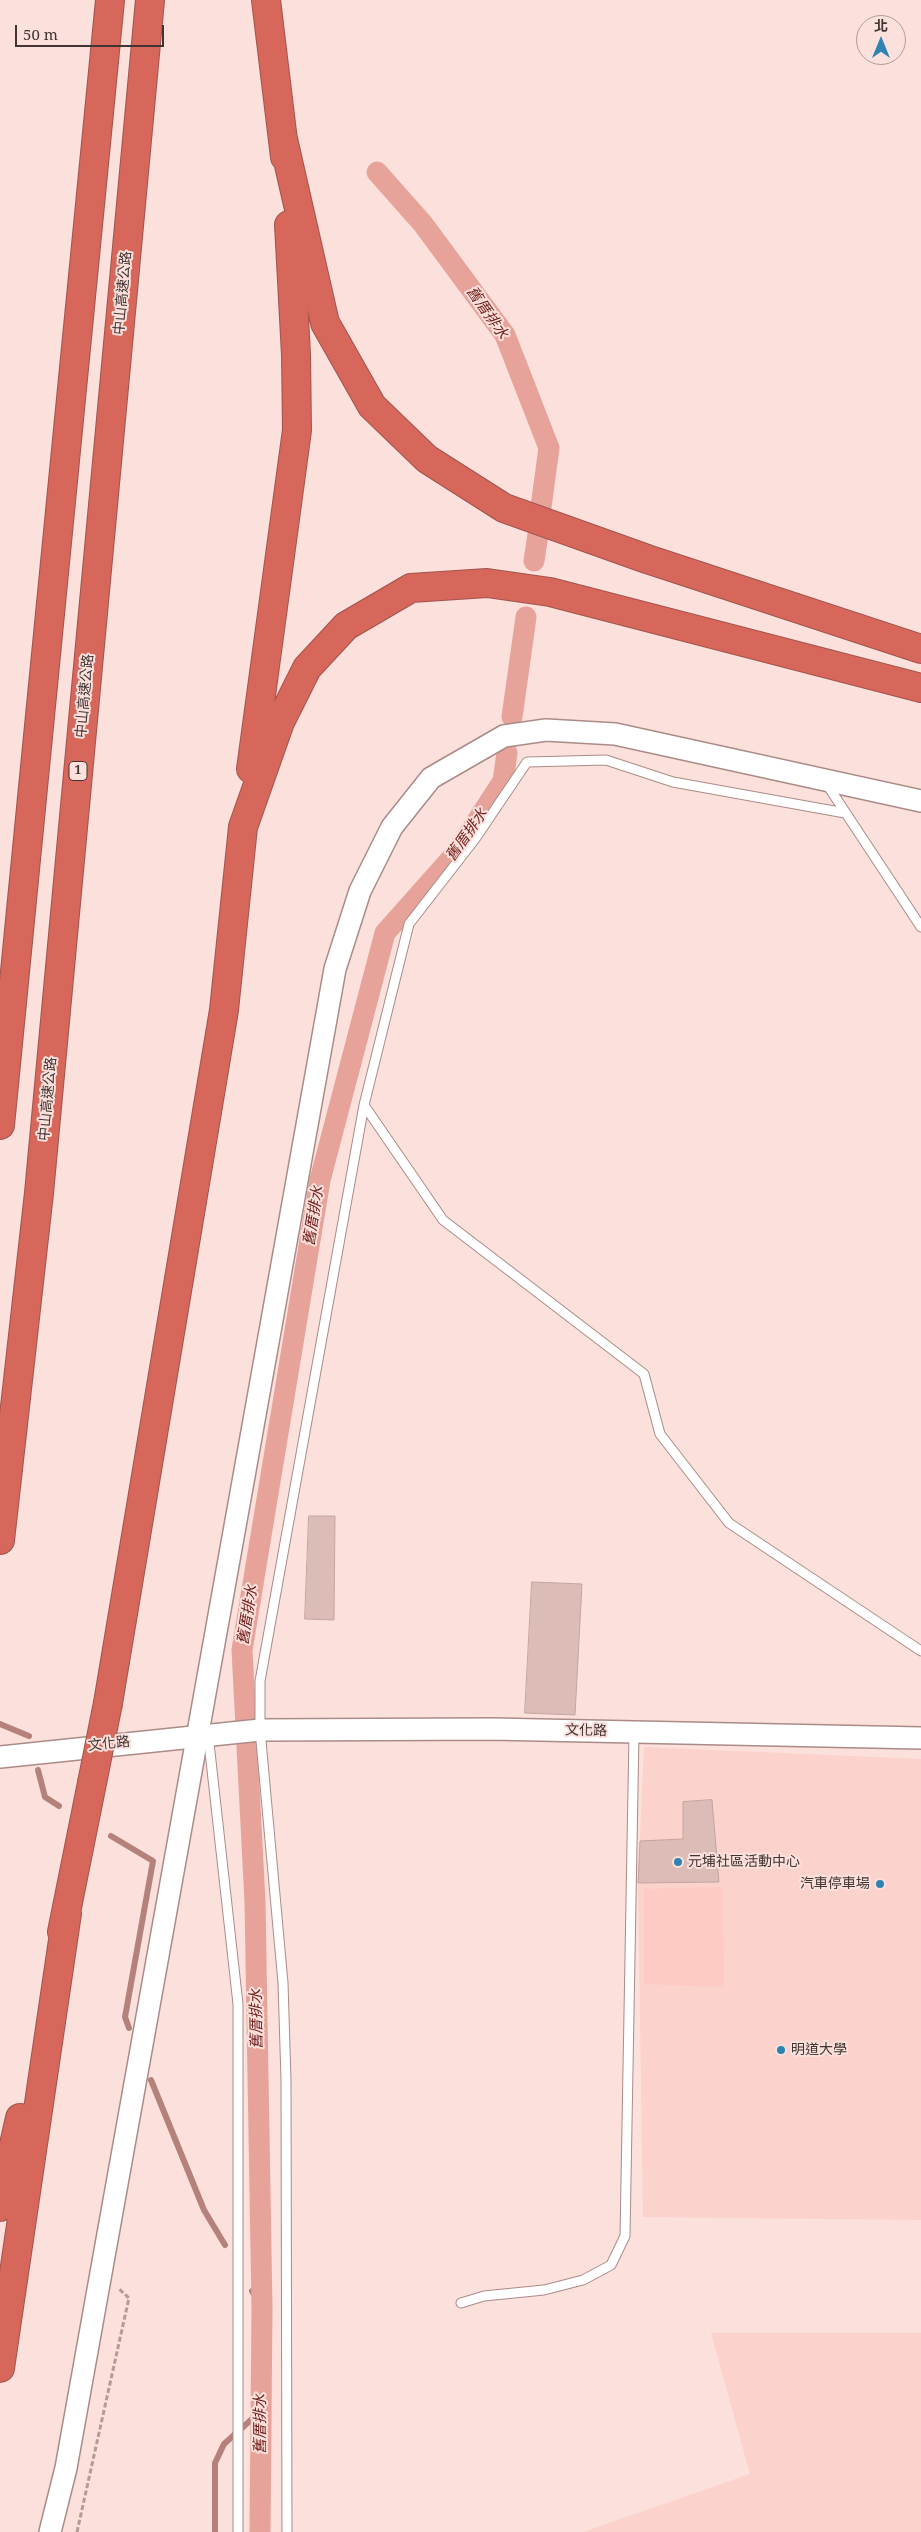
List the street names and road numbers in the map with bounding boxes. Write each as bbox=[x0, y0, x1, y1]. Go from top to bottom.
street label: 中山高速公路 bbox=[111, 250, 135, 336]
street label: 中山高速公路 bbox=[73, 653, 97, 739]
road number: 1 bbox=[69, 761, 87, 780]
street label: 中山高速公路 bbox=[36, 1056, 60, 1142]
street label: 文化路 bbox=[565, 1722, 607, 1740]
street label: 文化路 bbox=[87, 1733, 131, 1755]

